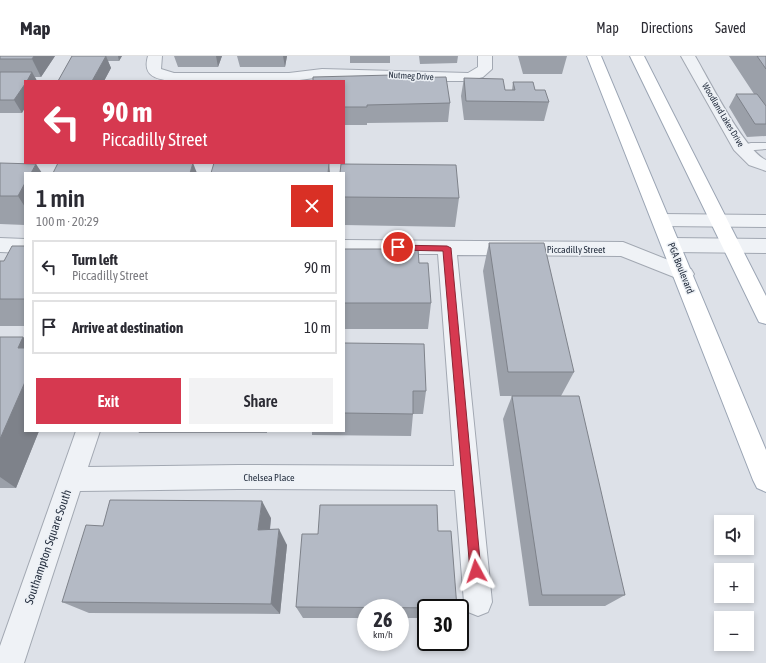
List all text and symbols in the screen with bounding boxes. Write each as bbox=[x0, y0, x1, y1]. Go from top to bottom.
text: Map bbox=[20, 17, 51, 39]
text: Map bbox=[596, 20, 619, 36]
text: Directions bbox=[641, 20, 693, 36]
text: Saved bbox=[715, 20, 746, 36]
street label: Nutmeg Drive bbox=[388, 70, 434, 82]
street label: Woodland Lakes Drive bbox=[700, 81, 746, 149]
icon: left bbox=[36, 96, 88, 148]
text: 90 m bbox=[102, 96, 152, 128]
text: Piccadilly Street bbox=[102, 129, 208, 150]
text: 1 min bbox=[36, 185, 85, 212]
button: close bbox=[291, 185, 333, 227]
text: 100 m · 20:29 bbox=[36, 214, 99, 229]
pin bbox=[381, 230, 415, 264]
icon: arrive bbox=[387, 236, 409, 258]
street label: PGA Boulevard bbox=[666, 241, 696, 295]
street label: Piccadilly Street bbox=[547, 244, 605, 255]
text: Turn left bbox=[72, 251, 118, 268]
icon: left bbox=[38, 256, 60, 278]
text: 90 m bbox=[304, 259, 331, 276]
text: Piccadilly Street bbox=[72, 268, 148, 283]
icon: arrive bbox=[38, 316, 60, 338]
text: Arrive at destination bbox=[72, 319, 183, 336]
text: 10 m bbox=[304, 319, 331, 336]
button: Exit bbox=[36, 378, 181, 424]
button: Share bbox=[189, 378, 333, 424]
street label: Chelsea Place bbox=[243, 472, 295, 483]
street label: Southampton Square South bbox=[22, 488, 74, 606]
map controls bbox=[714, 515, 754, 651]
button: sound bbox=[714, 515, 754, 555]
position arrow bbox=[455, 550, 497, 592]
button: + bbox=[714, 563, 754, 603]
speed limit sign: 30 bbox=[417, 599, 469, 651]
text: 26 bbox=[374, 608, 392, 631]
button: − bbox=[714, 611, 754, 651]
text: km/h bbox=[373, 629, 393, 640]

